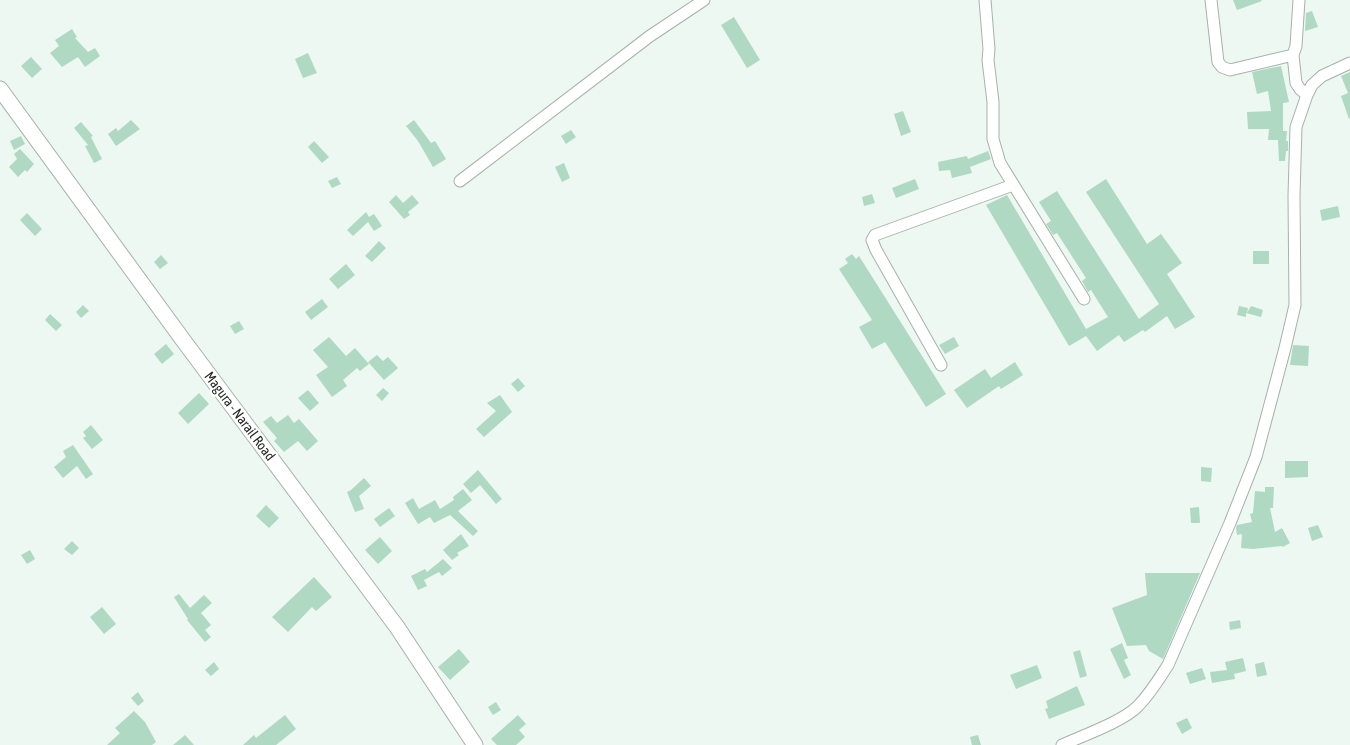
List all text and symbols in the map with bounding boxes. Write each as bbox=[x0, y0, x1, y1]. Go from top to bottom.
street label: Magura - Narail Road bbox=[201, 368, 279, 464]

